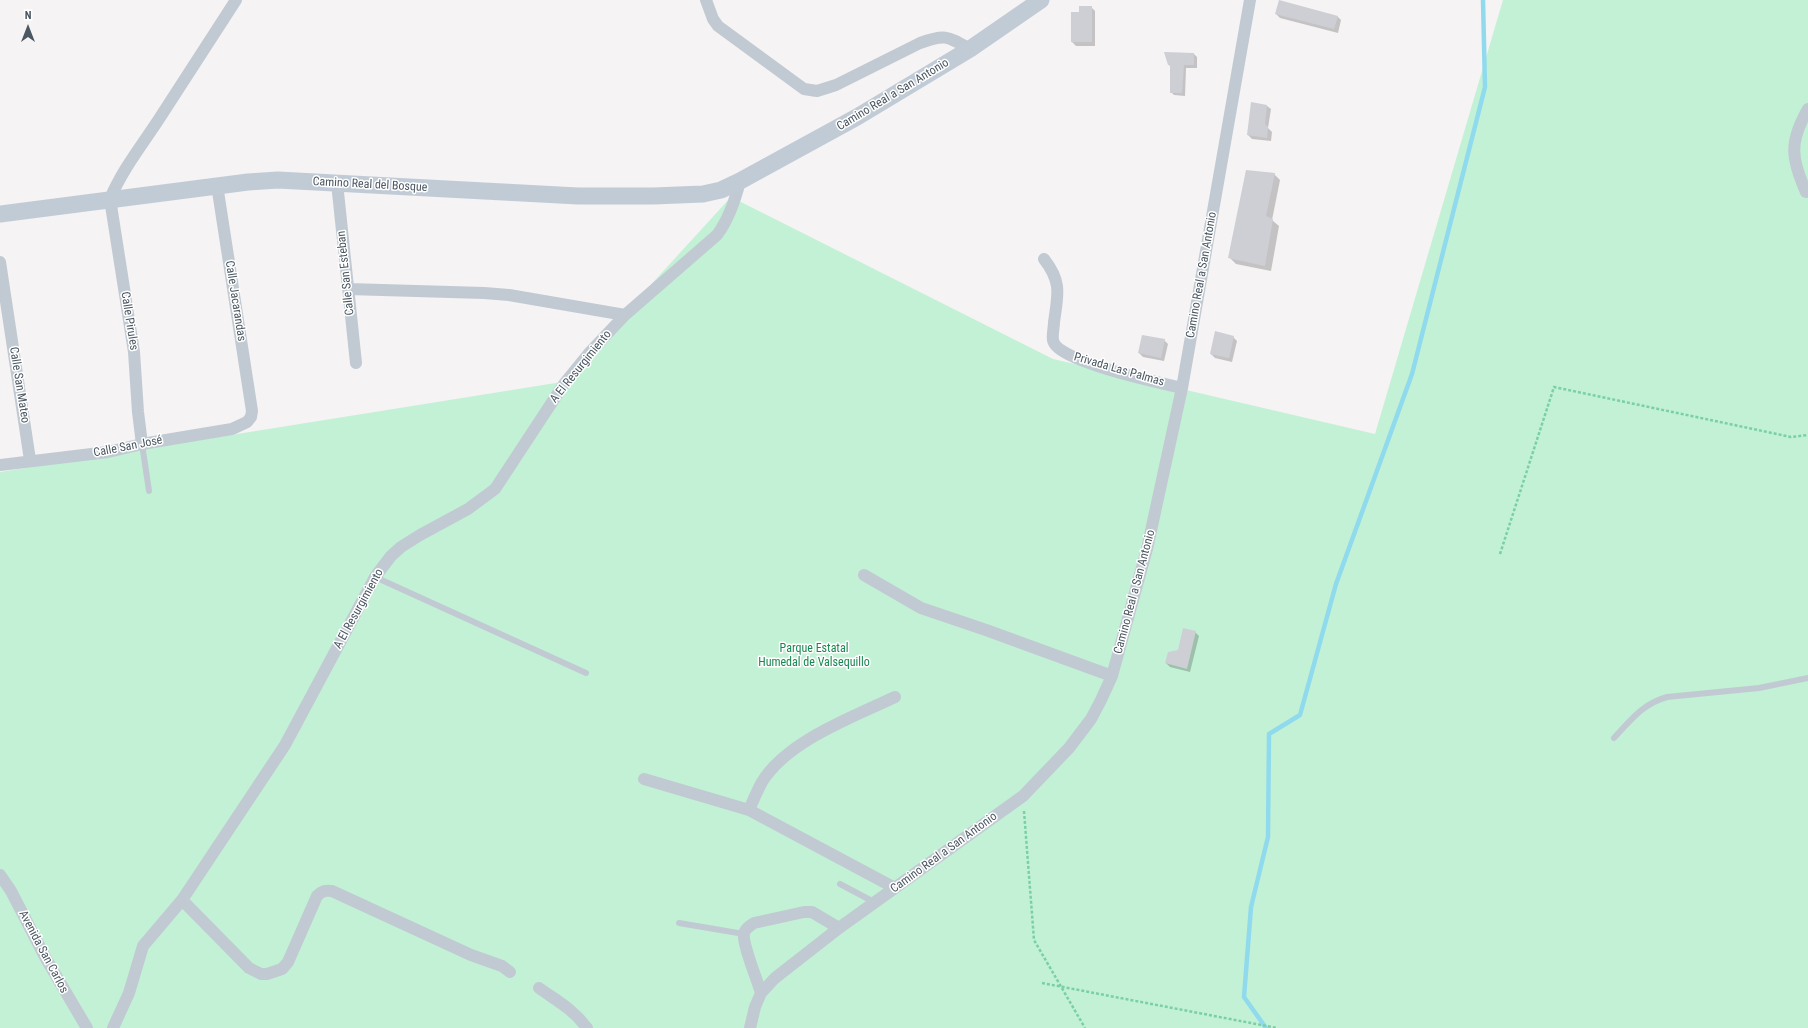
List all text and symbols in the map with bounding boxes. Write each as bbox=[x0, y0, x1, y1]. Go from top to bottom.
north arrow bbox=[8, 8, 48, 48]
text: N bbox=[25, 9, 31, 22]
street label: Camino Real a San Antonio bbox=[834, 56, 952, 134]
street label: Camino Real del Bosque bbox=[312, 175, 428, 195]
street label: Camino Real a San Antonio bbox=[1184, 211, 1220, 339]
street label: Calle San Esteban bbox=[334, 230, 358, 316]
street label: Calle Jacarandas bbox=[222, 260, 248, 342]
street label: Calle Pirules bbox=[117, 291, 141, 351]
street label: A El Resurgimiento bbox=[547, 328, 615, 406]
street label: Calle San Mateo bbox=[6, 346, 32, 424]
street label: Privada Las Palmas bbox=[1072, 350, 1166, 390]
street label: Calle San José bbox=[92, 433, 164, 461]
street label: Camino Real a San Antonio bbox=[1111, 528, 1159, 656]
street label: A El Resurgimiento bbox=[331, 566, 387, 652]
park label: Parque Estatal Humedal de Valsequillo bbox=[758, 642, 870, 670]
street label: Camino Real a San Antonio bbox=[888, 810, 1000, 896]
street label: Avenida San Carlos bbox=[15, 908, 71, 996]

